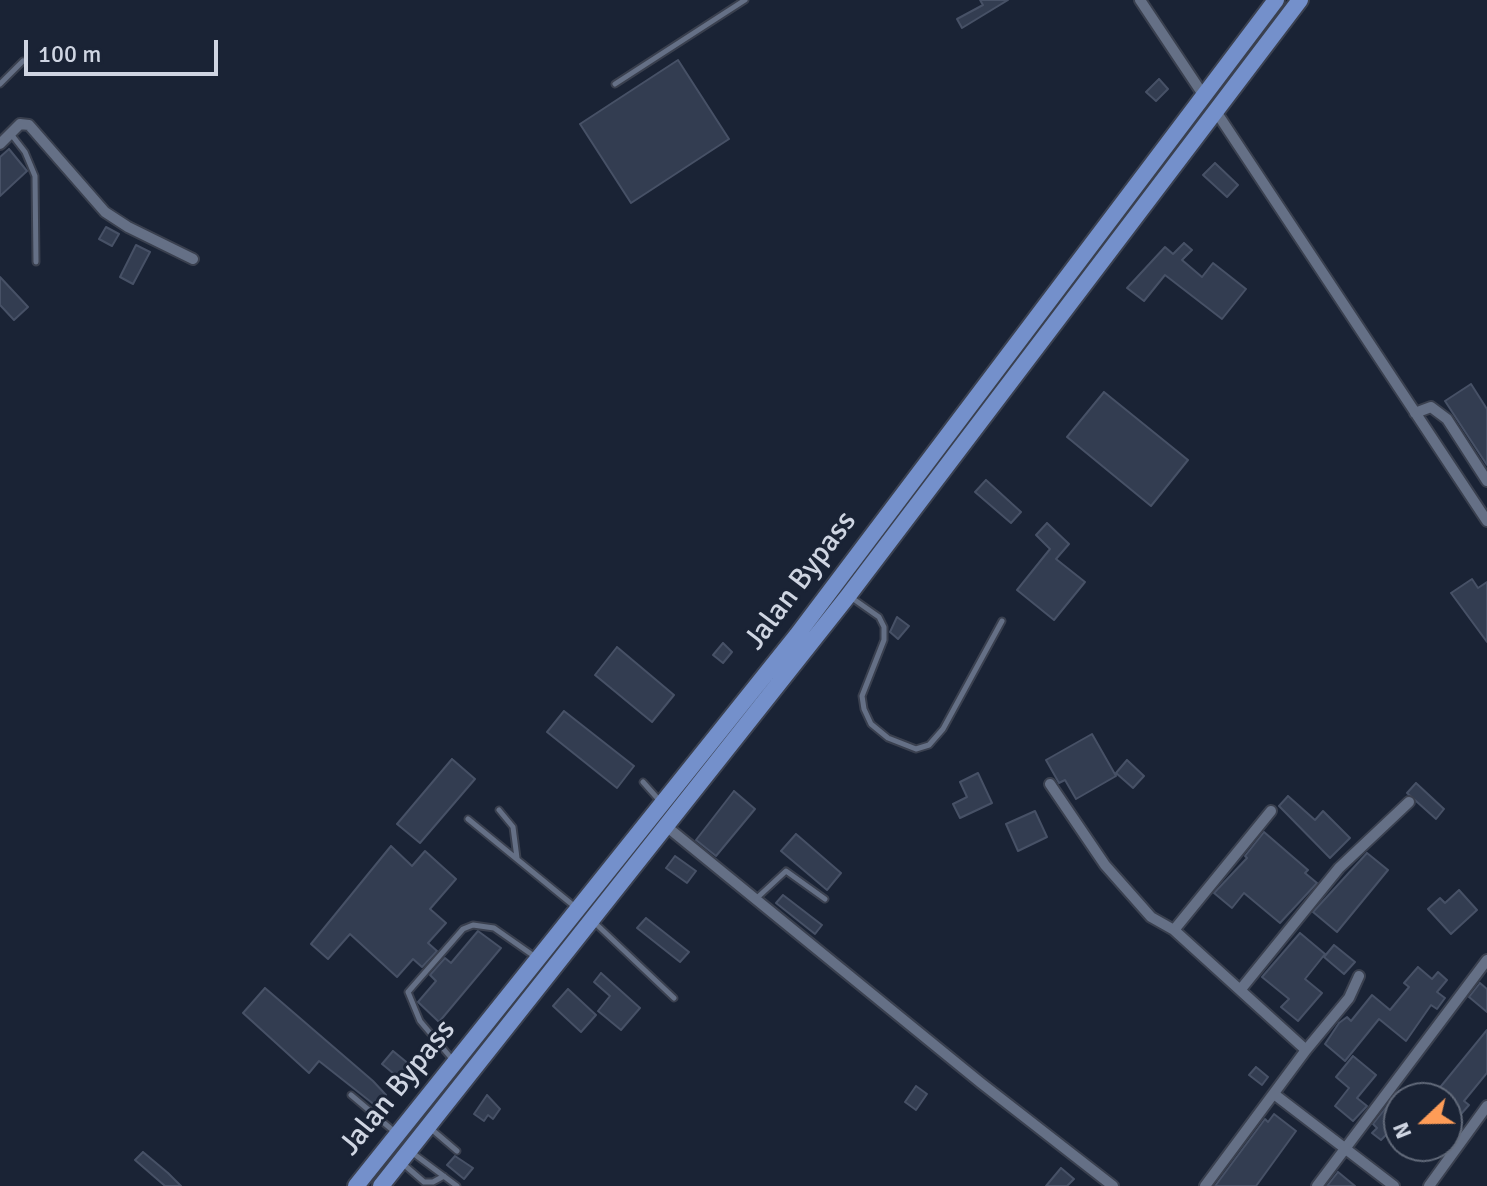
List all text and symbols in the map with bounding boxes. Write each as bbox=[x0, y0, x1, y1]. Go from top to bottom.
scale bar bbox=[28, 24, 222, 74]
text: 100 m bbox=[38, 39, 101, 69]
street label: Jalan Bypass bbox=[737, 505, 865, 657]
street label: Jalan Bypass bbox=[332, 1013, 464, 1163]
north arrow bbox=[1383, 1082, 1463, 1162]
text: N bbox=[1387, 1118, 1418, 1143]

